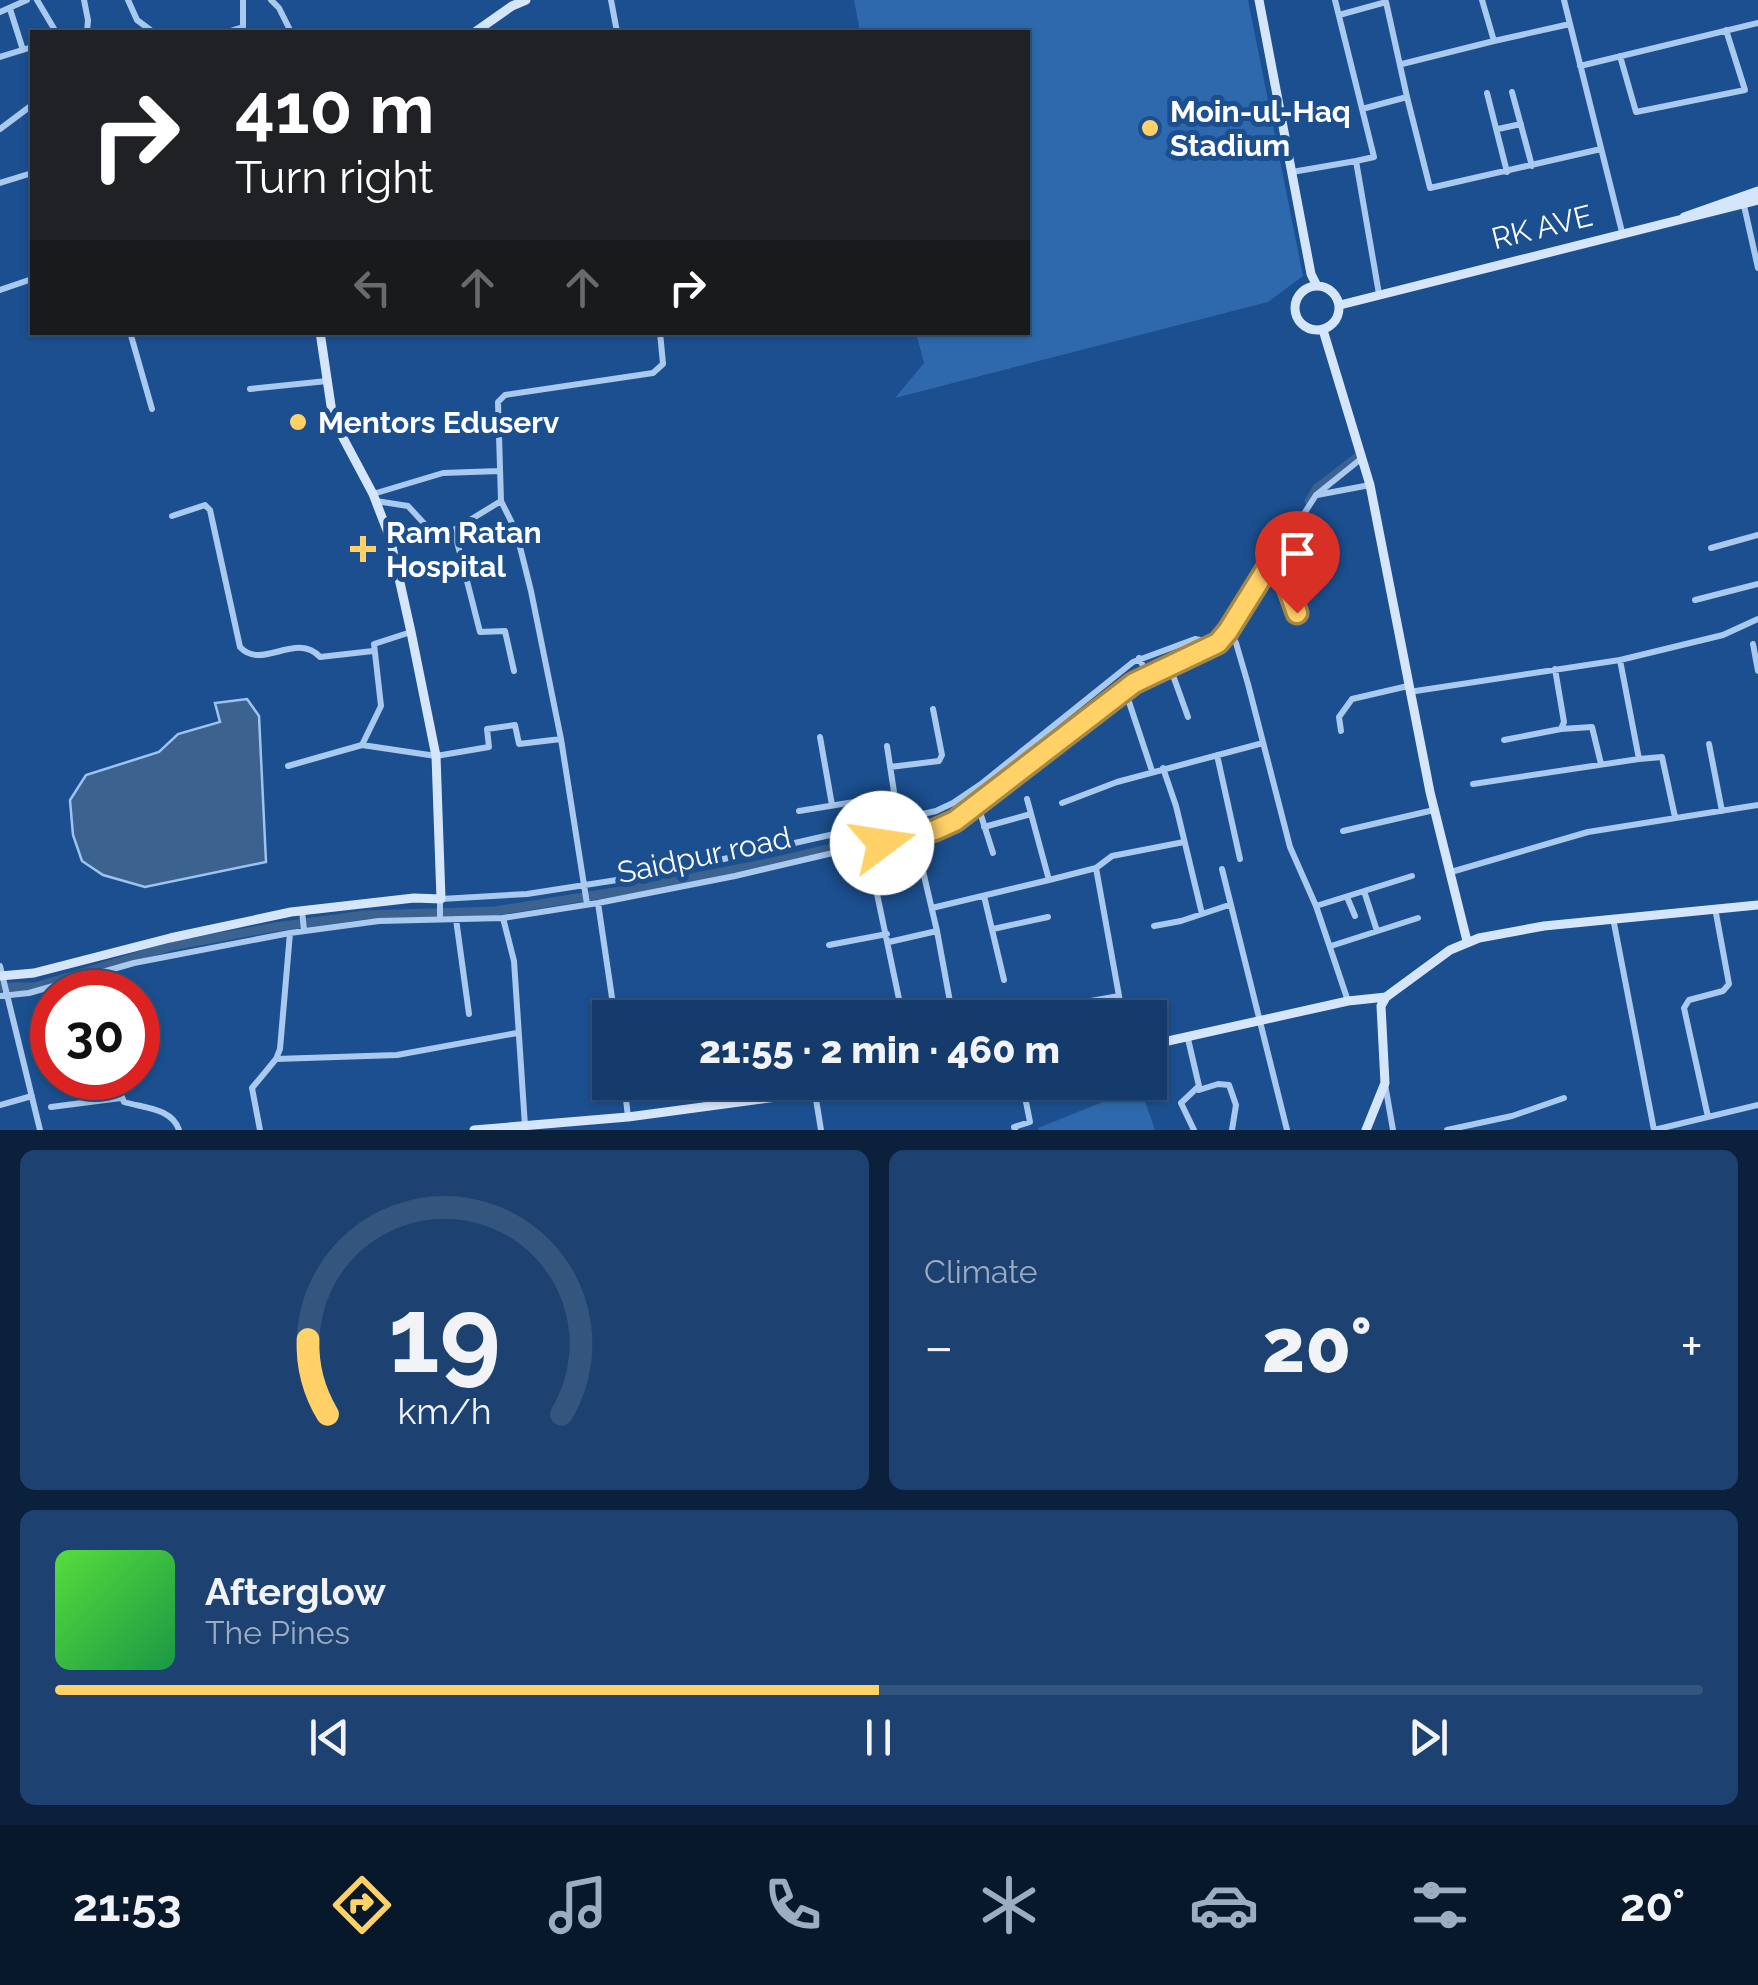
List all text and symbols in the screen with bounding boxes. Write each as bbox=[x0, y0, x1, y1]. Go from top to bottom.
text: 410 m bbox=[235, 67, 435, 149]
icon: right bbox=[70, 70, 200, 200]
place label: Moin-ul-Haq Stadium bbox=[1170, 94, 1351, 163]
marker: Moin-ul-Haq Stadium bbox=[1139, 117, 1161, 139]
text: Turn right bbox=[235, 151, 433, 204]
street label: RK AVE bbox=[1488, 198, 1596, 256]
icon: left bbox=[345, 260, 400, 315]
icon: ahead bbox=[450, 260, 505, 315]
icon: ahead bbox=[555, 260, 610, 315]
icon: right bbox=[660, 260, 715, 315]
place label: Mentors Eduserv bbox=[318, 405, 560, 440]
marker: Mentors Eduserv bbox=[287, 411, 309, 433]
pin bbox=[1255, 511, 1340, 614]
place label: Ram Ratan Hospital bbox=[386, 515, 542, 584]
icon: arrive bbox=[1270, 526, 1325, 581]
marker: Ram Ratan Hospital bbox=[350, 536, 376, 562]
position arrow bbox=[830, 791, 934, 895]
street label: Saidpur road bbox=[614, 820, 794, 890]
speed limit sign: 30 bbox=[30, 970, 160, 1100]
text: 21:55 · 2 min · 460 m bbox=[699, 1027, 1060, 1072]
text: Climate bbox=[924, 1253, 1038, 1290]
text: 19 bbox=[388, 1274, 501, 1396]
text: 20° bbox=[1262, 1301, 1372, 1390]
text: − bbox=[924, 1314, 954, 1379]
text: + bbox=[1680, 1314, 1703, 1379]
text: km/h bbox=[397, 1390, 492, 1432]
text: Afterglow bbox=[205, 1569, 386, 1614]
text: The Pines bbox=[205, 1614, 350, 1651]
icon: previous bbox=[302, 1710, 357, 1765]
icon: pause bbox=[851, 1710, 906, 1765]
icon: next bbox=[1401, 1710, 1456, 1765]
icon: directions bbox=[327, 1870, 397, 1940]
icon: music bbox=[543, 1870, 613, 1940]
icon: phone bbox=[758, 1870, 828, 1940]
icon: climate bbox=[974, 1870, 1044, 1940]
icon: car bbox=[1189, 1870, 1259, 1940]
icon: filters bbox=[1405, 1870, 1475, 1940]
text: 21:53 bbox=[73, 1879, 182, 1932]
text: 20° bbox=[1620, 1879, 1685, 1932]

